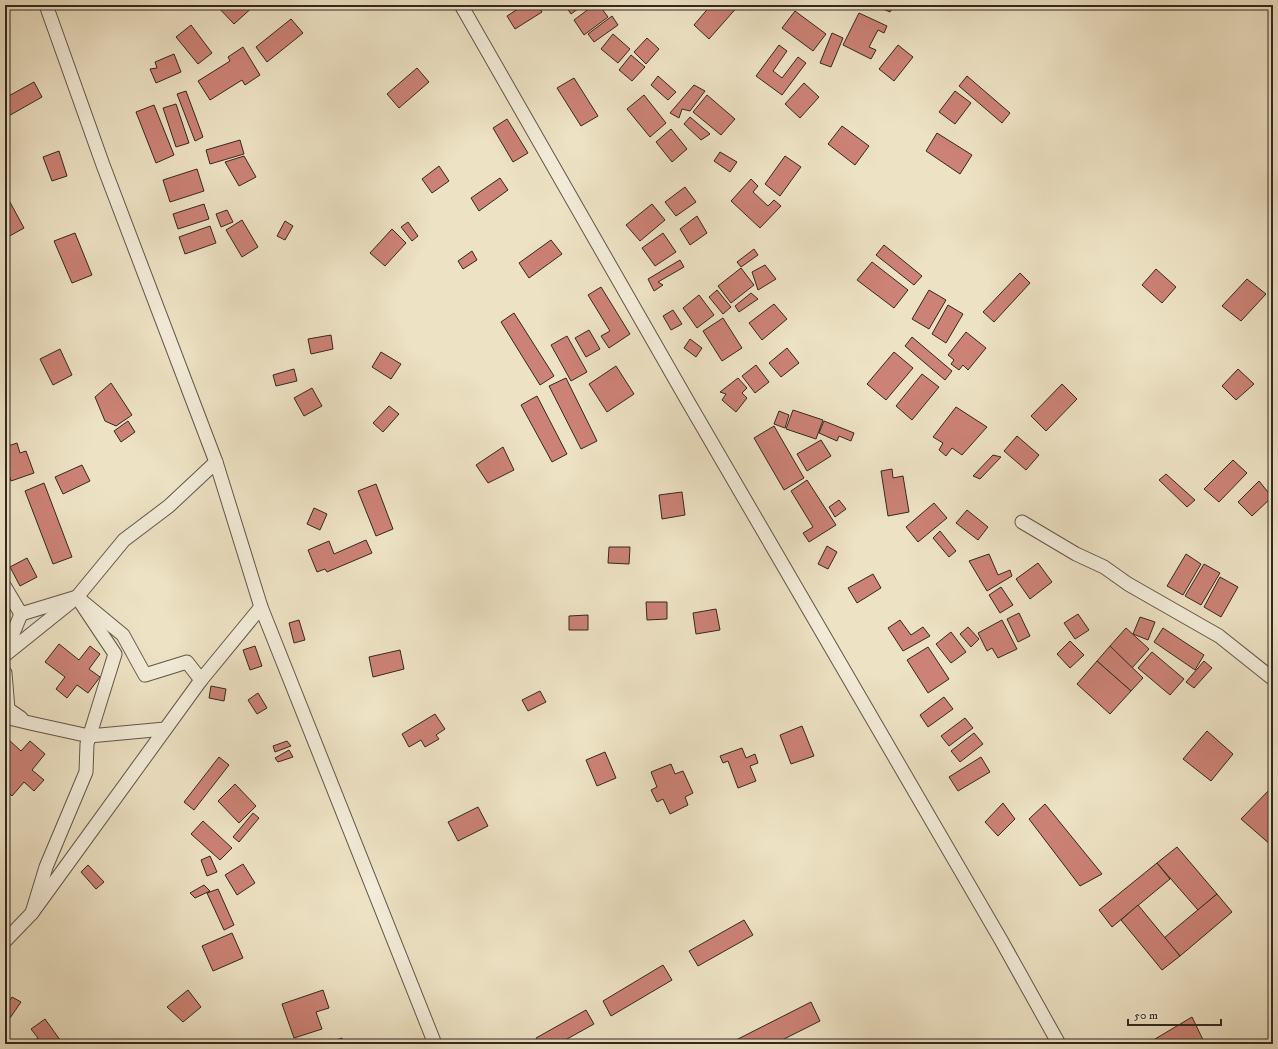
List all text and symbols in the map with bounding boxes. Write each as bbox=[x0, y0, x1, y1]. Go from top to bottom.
scale bar bbox=[1128, 1001, 1221, 1027]
text: 50 m bbox=[1134, 1008, 1158, 1023]

